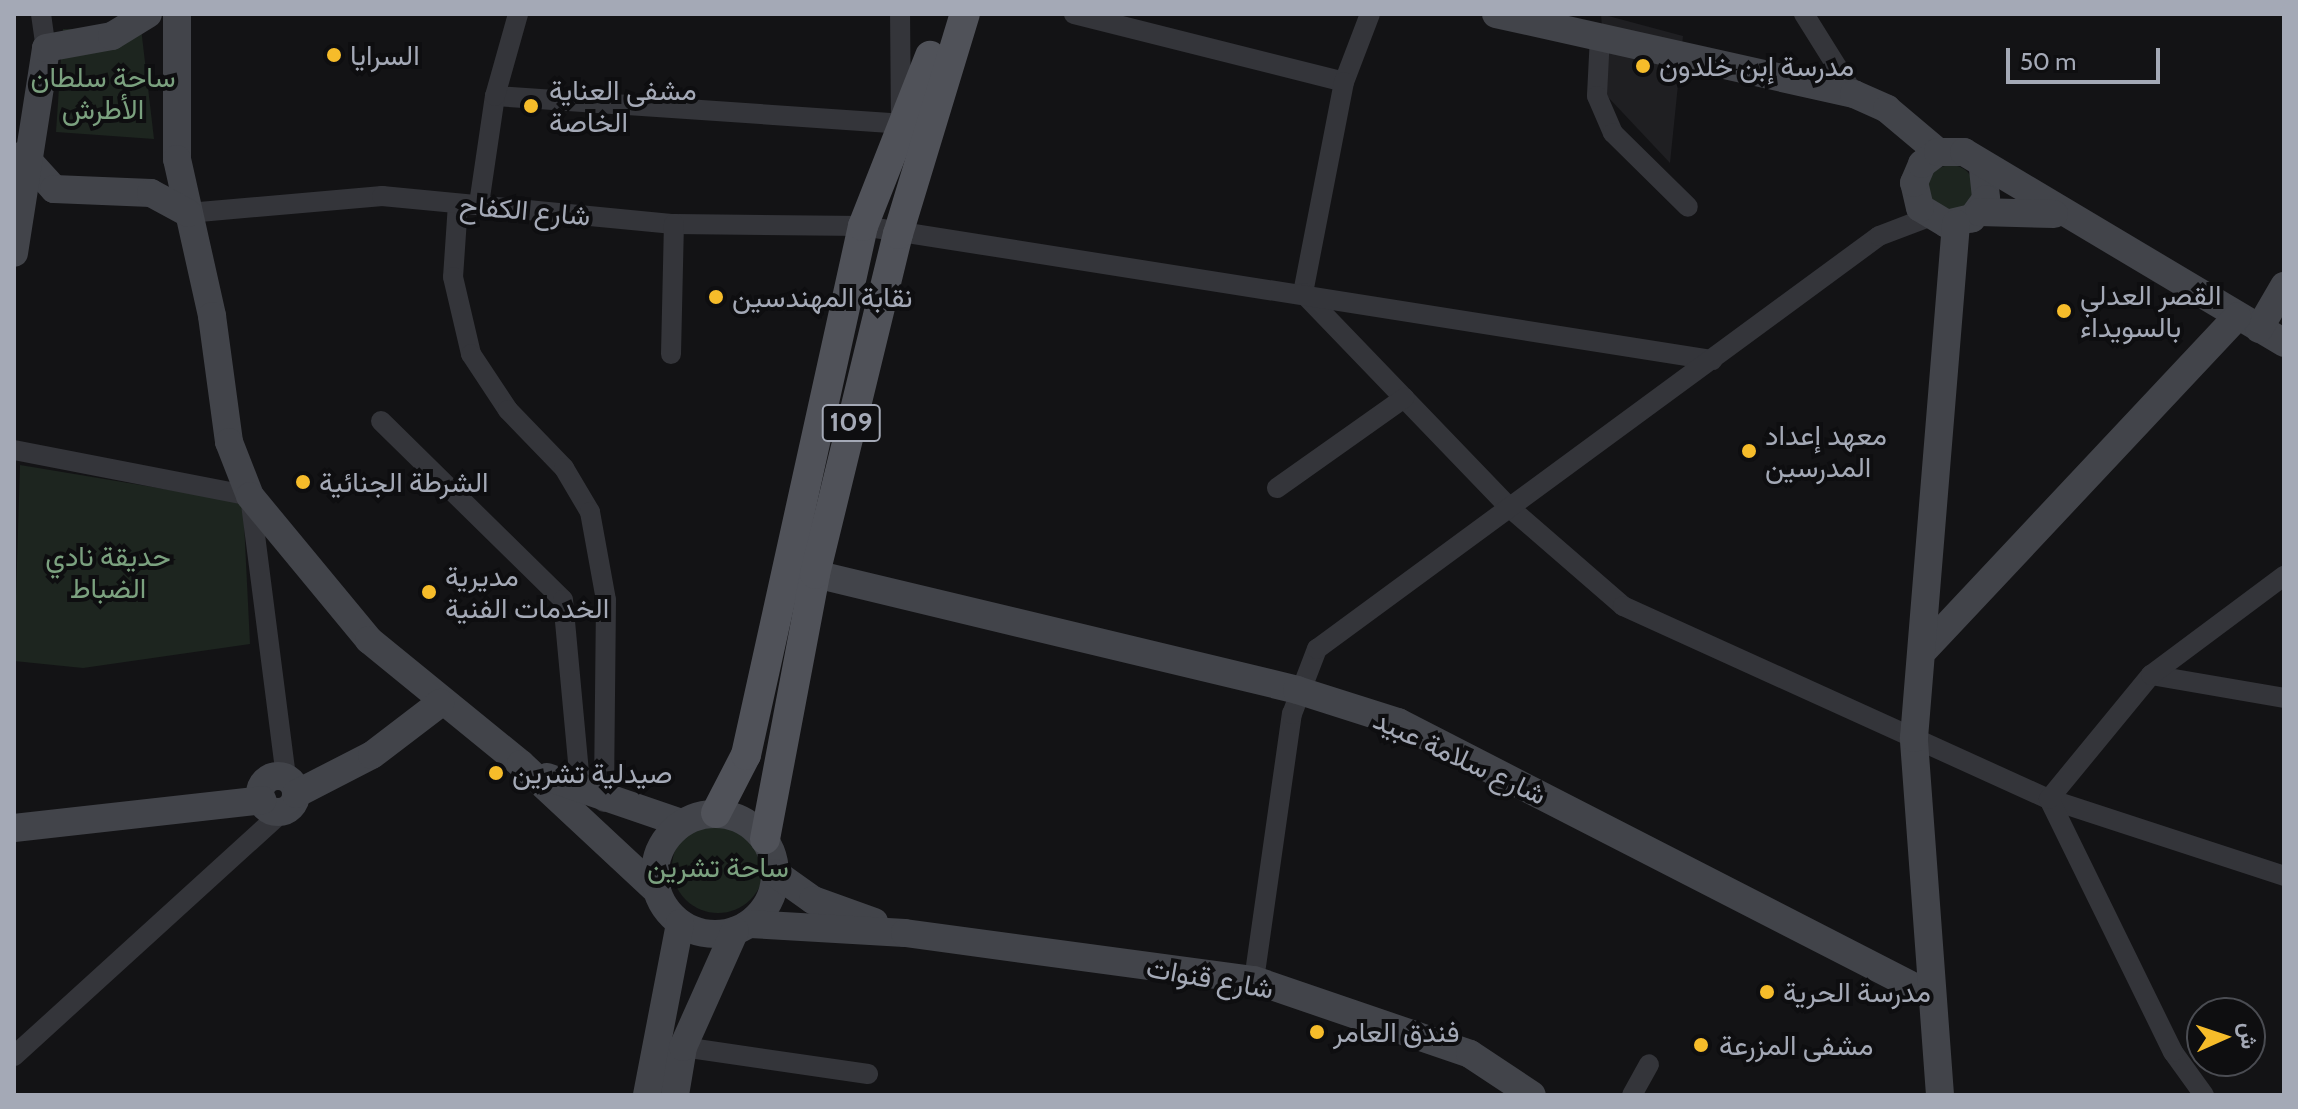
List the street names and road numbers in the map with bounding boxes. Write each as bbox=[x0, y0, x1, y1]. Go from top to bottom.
street label: شارع الكفاح bbox=[458, 188, 592, 232]
road number: 109 bbox=[821, 401, 881, 445]
street label: شارع سلامة عبيد bbox=[1368, 702, 1552, 812]
street label: شارع قنوات bbox=[1144, 950, 1276, 1006]

